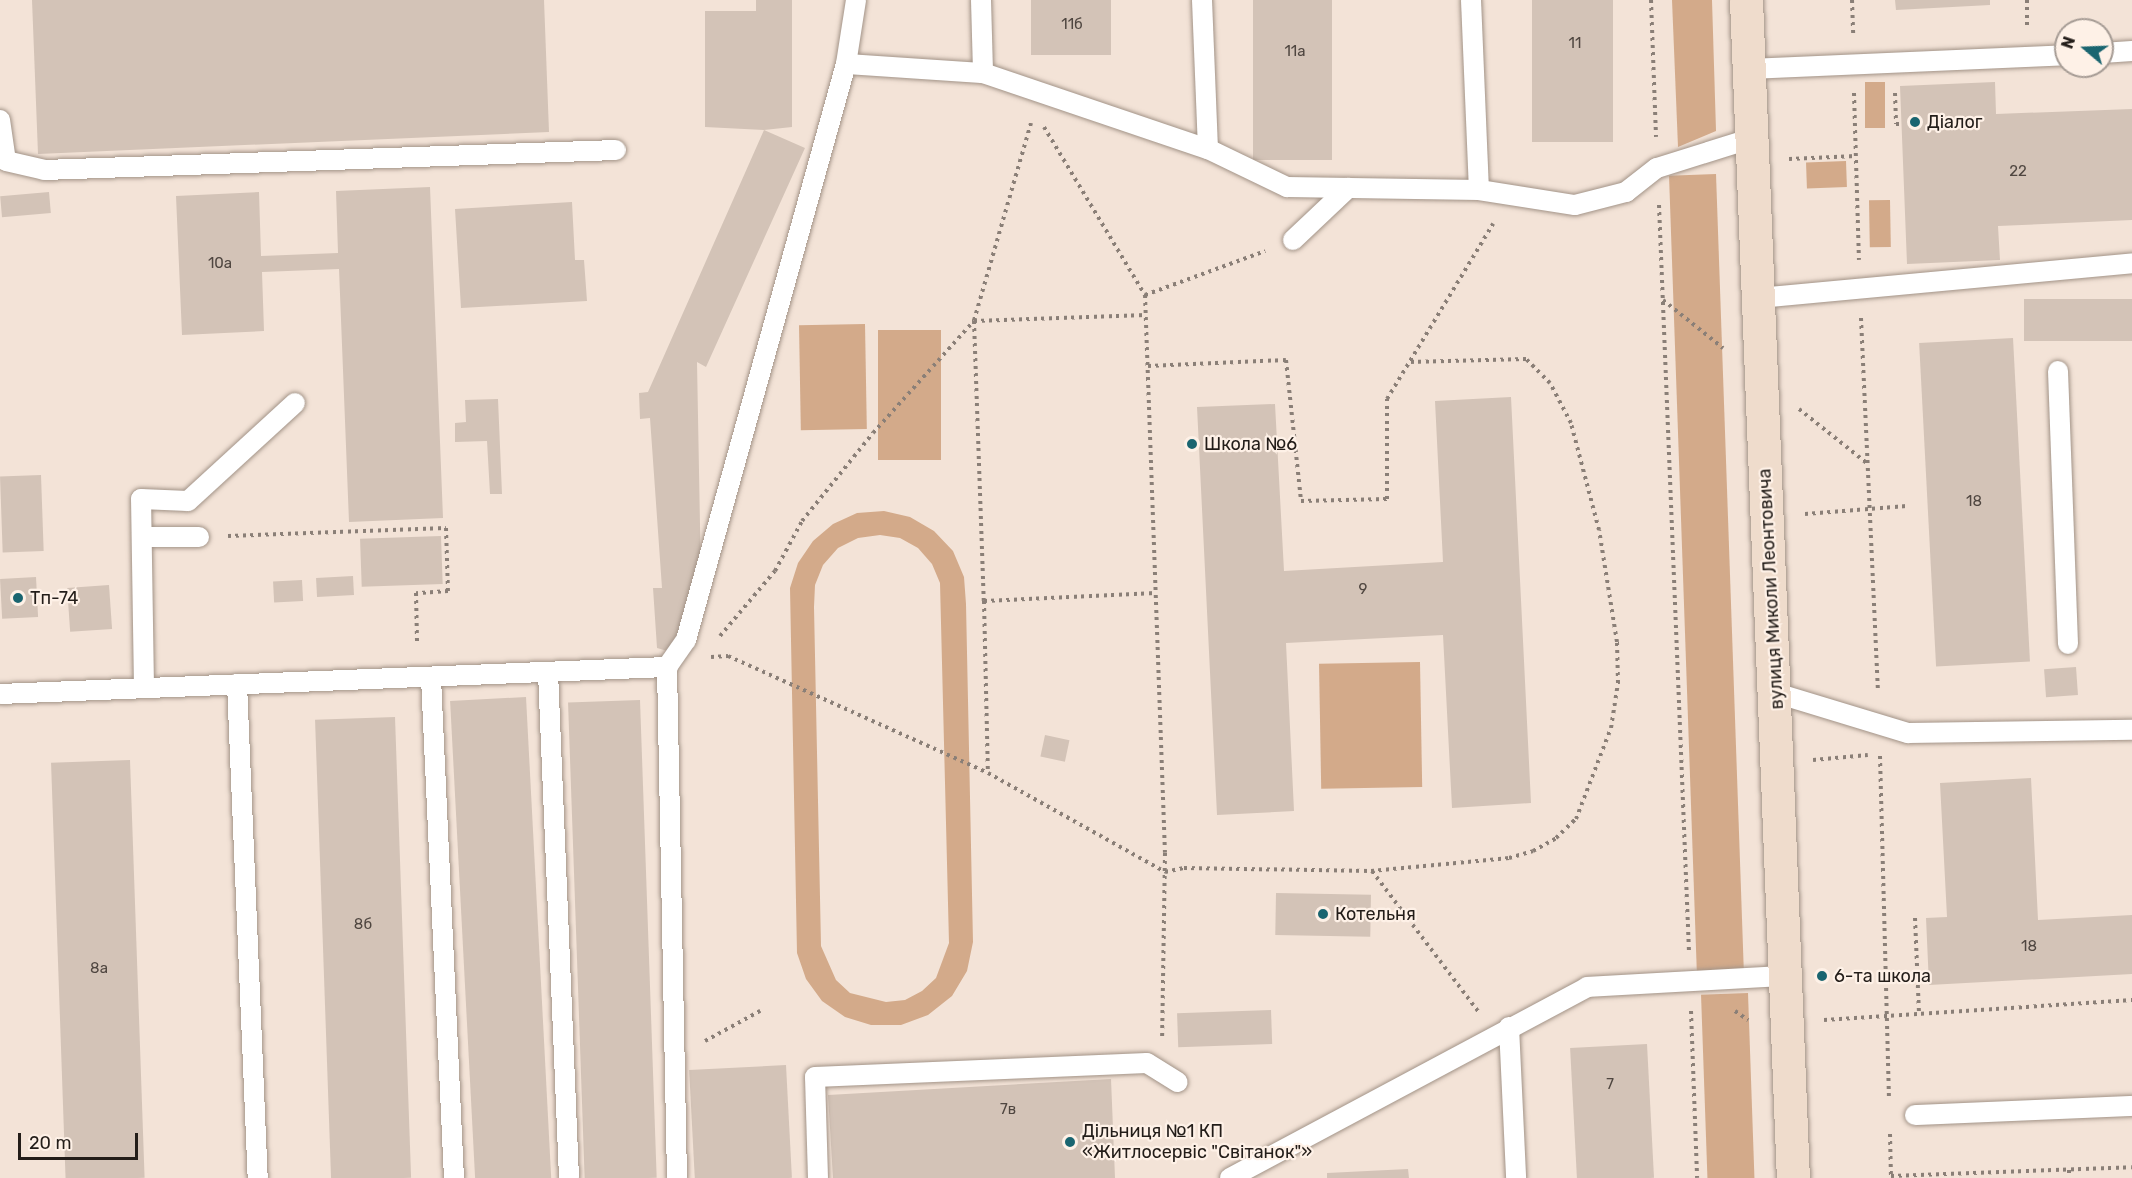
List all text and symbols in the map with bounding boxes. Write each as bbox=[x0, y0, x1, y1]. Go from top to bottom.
house number: 11б bbox=[1061, 16, 1083, 34]
north arrow bbox=[2054, 18, 2114, 78]
text: N bbox=[2058, 34, 2079, 51]
house number: 11 bbox=[1569, 35, 1581, 53]
house number: 11а bbox=[1284, 43, 1306, 61]
place label: Діалог bbox=[1927, 111, 1983, 133]
marker: Діалог bbox=[1908, 115, 1922, 129]
house number: 22 bbox=[2009, 163, 2027, 181]
house number: 10а bbox=[208, 255, 232, 273]
place label: Школа №6 bbox=[1204, 433, 1297, 455]
marker: Школа №6 bbox=[1185, 437, 1199, 451]
street label: вулиця Миколи Леонтовича bbox=[1754, 468, 1788, 710]
house number: 18 bbox=[1966, 493, 1982, 511]
house number: 9 bbox=[1359, 581, 1367, 599]
place label: Тп-74 bbox=[30, 587, 79, 609]
marker: Тп-74 bbox=[11, 591, 25, 605]
place label: Котельня bbox=[1335, 903, 1416, 925]
marker: Котельня bbox=[1316, 907, 1330, 921]
house number: 8б bbox=[354, 916, 372, 934]
house number: 18 bbox=[2021, 938, 2037, 956]
house number: 8а bbox=[90, 960, 108, 978]
place label: 6-та школа bbox=[1834, 965, 1931, 987]
marker: 6-та школа bbox=[1815, 969, 1829, 983]
house number: 7 bbox=[1606, 1076, 1614, 1094]
house number: 7в bbox=[1000, 1101, 1016, 1119]
scale bar bbox=[21, 1121, 141, 1159]
place label: Дільниця №1 КП «Житлосервіс "Світанок"» bbox=[1082, 1121, 1312, 1164]
text: 20 m bbox=[29, 1132, 71, 1154]
marker: Дільниця №1 КП «Житлосервіс "Світанок"» bbox=[1063, 1135, 1077, 1149]

